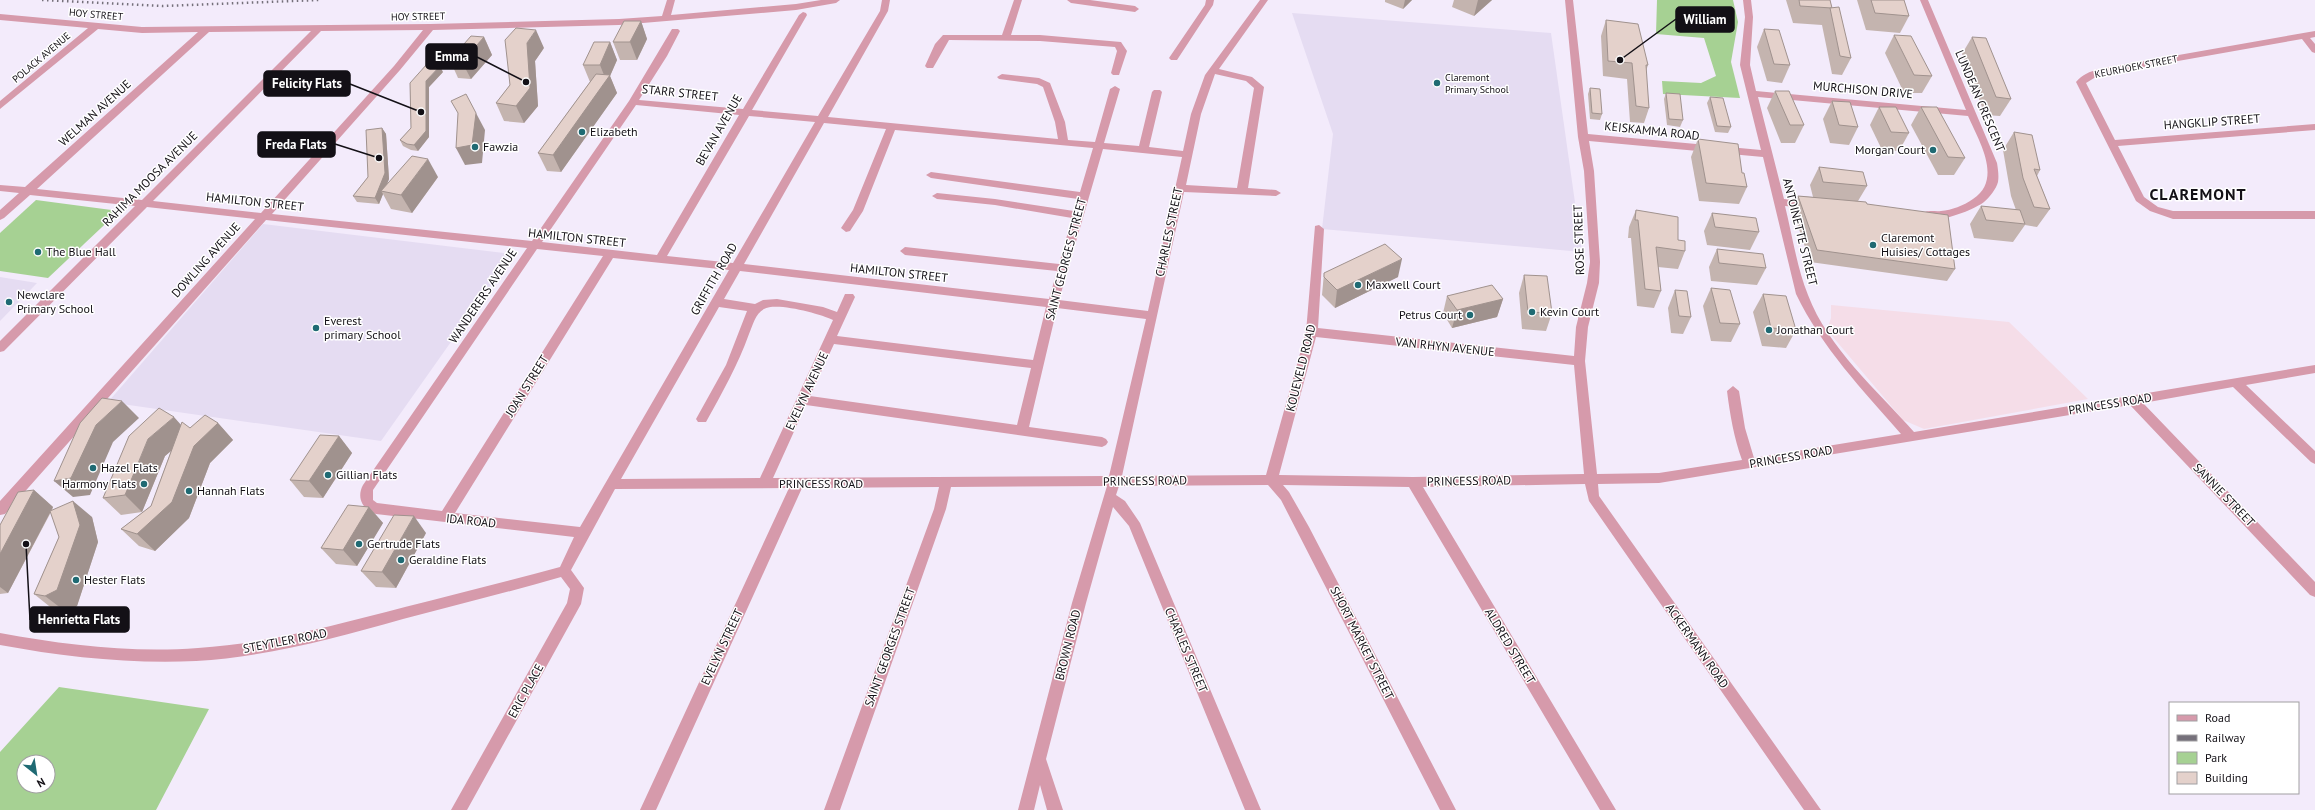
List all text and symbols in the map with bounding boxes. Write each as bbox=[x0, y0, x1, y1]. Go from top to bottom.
street label: HOY STREET bbox=[68, 6, 124, 23]
callout: William bbox=[1676, 7, 1734, 32]
street label: HOY STREET bbox=[391, 10, 446, 23]
text: William bbox=[1684, 11, 1726, 28]
street label: POLACK AVENUE bbox=[10, 29, 73, 86]
callout: Emma bbox=[426, 44, 477, 69]
street label: LUNDEAN CRESCENT bbox=[1952, 47, 2009, 154]
text: Emma bbox=[435, 48, 469, 65]
street label: KEURHOEK STREET bbox=[2093, 52, 2179, 81]
callout: Felicity Flats bbox=[264, 71, 350, 96]
place label: Claremont Primary School bbox=[1445, 71, 1509, 96]
text: Felicity Flats bbox=[272, 75, 342, 92]
street label: WELMAN AVENUE bbox=[55, 76, 134, 149]
marker: Claremont Primary School bbox=[1432, 78, 1442, 88]
street label: MURCHISON DRIVE bbox=[1813, 78, 1913, 101]
street label: STARR STREET bbox=[641, 81, 719, 104]
street label: BEVAN AVENUE bbox=[692, 91, 745, 168]
street label: HANGKLIP STREET bbox=[2163, 111, 2261, 132]
street label: KEISKAMMA ROAD bbox=[1604, 118, 1701, 143]
place label: Elizabeth bbox=[590, 124, 638, 139]
marker: Elizabeth bbox=[577, 127, 587, 137]
street label: RAHIMA MOOSA AVENUE bbox=[99, 128, 200, 229]
callout: Freda Flats bbox=[258, 132, 335, 157]
text: Freda Flats bbox=[265, 136, 327, 153]
place label: Fawzia bbox=[483, 139, 518, 154]
marker: Fawzia bbox=[470, 142, 480, 152]
place label: Morgan Court bbox=[1855, 142, 1925, 157]
marker: Morgan Court bbox=[1928, 145, 1938, 155]
street label: ANTOINETTE STREET bbox=[1780, 177, 1821, 288]
district label: CLAREMONT bbox=[2149, 184, 2247, 204]
street label: CHARLES STREET bbox=[1152, 186, 1185, 278]
street label: HAMILTON STREET bbox=[205, 189, 305, 214]
street label: SAINT GEORGES STREET bbox=[1042, 196, 1089, 322]
street label: ROSE STREET bbox=[1570, 204, 1587, 276]
street label: DOWLING AVENUE bbox=[168, 219, 243, 300]
street label: HAMILTON STREET bbox=[527, 225, 627, 250]
place label: Claremont Huisies/ Cottages bbox=[1881, 230, 1970, 259]
street label: GRIFFITH ROAD bbox=[687, 240, 740, 318]
marker: Claremont Huisies/ Cottages bbox=[1868, 240, 1878, 250]
place label: The Blue Hall bbox=[46, 244, 116, 259]
street label: WANDERERS AVENUE bbox=[445, 246, 520, 346]
marker: The Blue Hall bbox=[33, 247, 43, 257]
street label: HAMILTON STREET bbox=[849, 260, 949, 285]
place label: Maxwell Court bbox=[1366, 277, 1440, 292]
marker: Maxwell Court bbox=[1353, 280, 1363, 290]
place label: Newclare Primary School bbox=[17, 287, 94, 316]
marker: Newclare Primary School bbox=[4, 297, 14, 307]
place label: Kevin Court bbox=[1540, 304, 1599, 319]
place label: Petrus Court bbox=[1399, 307, 1462, 322]
marker: Kevin Court bbox=[1527, 307, 1537, 317]
marker: Petrus Court bbox=[1465, 310, 1475, 320]
place label: Everest primary School bbox=[324, 313, 401, 342]
place label: Jonathan Court bbox=[1776, 322, 1854, 337]
marker: Everest primary School bbox=[311, 323, 321, 333]
street label: KOUEVELD ROAD bbox=[1282, 323, 1319, 413]
marker: Jonathan Court bbox=[1764, 325, 1774, 335]
street label: VAN RHYN AVENUE bbox=[1394, 334, 1495, 359]
street label: EVELYN AVENUE bbox=[782, 349, 831, 432]
street label: JOAN STREET bbox=[501, 352, 552, 420]
street label: PRINCESS ROAD bbox=[2067, 390, 2153, 417]
street label: PRINCESS ROAD bbox=[1748, 442, 1834, 471]
place label: Hazel Flats bbox=[101, 460, 158, 475]
street label: SANNIE STREET bbox=[2190, 460, 2259, 530]
marker: Hazel Flats bbox=[88, 463, 98, 473]
place label: Gillian Flats bbox=[336, 467, 397, 482]
marker: Gillian Flats bbox=[323, 470, 333, 480]
street label: PRINCESS ROAD bbox=[1103, 472, 1187, 489]
street label: PRINCESS ROAD bbox=[1427, 472, 1511, 489]
place label: Harmony Flats bbox=[62, 476, 136, 491]
street label: PRINCESS ROAD bbox=[779, 476, 863, 491]
marker: Harmony Flats bbox=[139, 479, 149, 489]
place label: Hannah Flats bbox=[197, 483, 265, 498]
marker: Hannah Flats bbox=[184, 486, 194, 496]
street label: IDA ROAD bbox=[445, 510, 497, 531]
place label: Gertrude Flats bbox=[367, 536, 440, 551]
marker: Gertrude Flats bbox=[354, 539, 364, 549]
place label: Geraldine Flats bbox=[409, 552, 486, 567]
marker: Geraldine Flats bbox=[396, 555, 406, 565]
place label: Hester Flats bbox=[84, 572, 145, 587]
marker: Hester Flats bbox=[71, 575, 81, 585]
street label: SHORT MARKET STREET bbox=[1327, 584, 1398, 702]
street label: SAINT GEORGES STREET bbox=[861, 585, 918, 709]
street label: ACKERMANN ROAD bbox=[1663, 601, 1732, 691]
street label: CHARLES STREET bbox=[1162, 605, 1211, 695]
street label: ALDRED STREET bbox=[1482, 605, 1539, 686]
street label: EVELYN STREET bbox=[697, 606, 746, 687]
callout: Henrietta Flats bbox=[30, 607, 129, 632]
street label: BROWN ROAD bbox=[1052, 608, 1084, 682]
text: Henrietta Flats bbox=[38, 611, 121, 628]
street label: STEYTLER ROAD bbox=[242, 625, 328, 656]
street label: ERIC PLACE bbox=[505, 661, 547, 720]
legend bbox=[2169, 702, 2299, 794]
text: Road bbox=[2205, 710, 2230, 725]
text: Railway bbox=[2205, 730, 2245, 745]
text: Park bbox=[2205, 750, 2227, 765]
north arrow bbox=[16, 754, 56, 794]
text: Building bbox=[2205, 770, 2248, 785]
text: N bbox=[34, 775, 48, 791]

